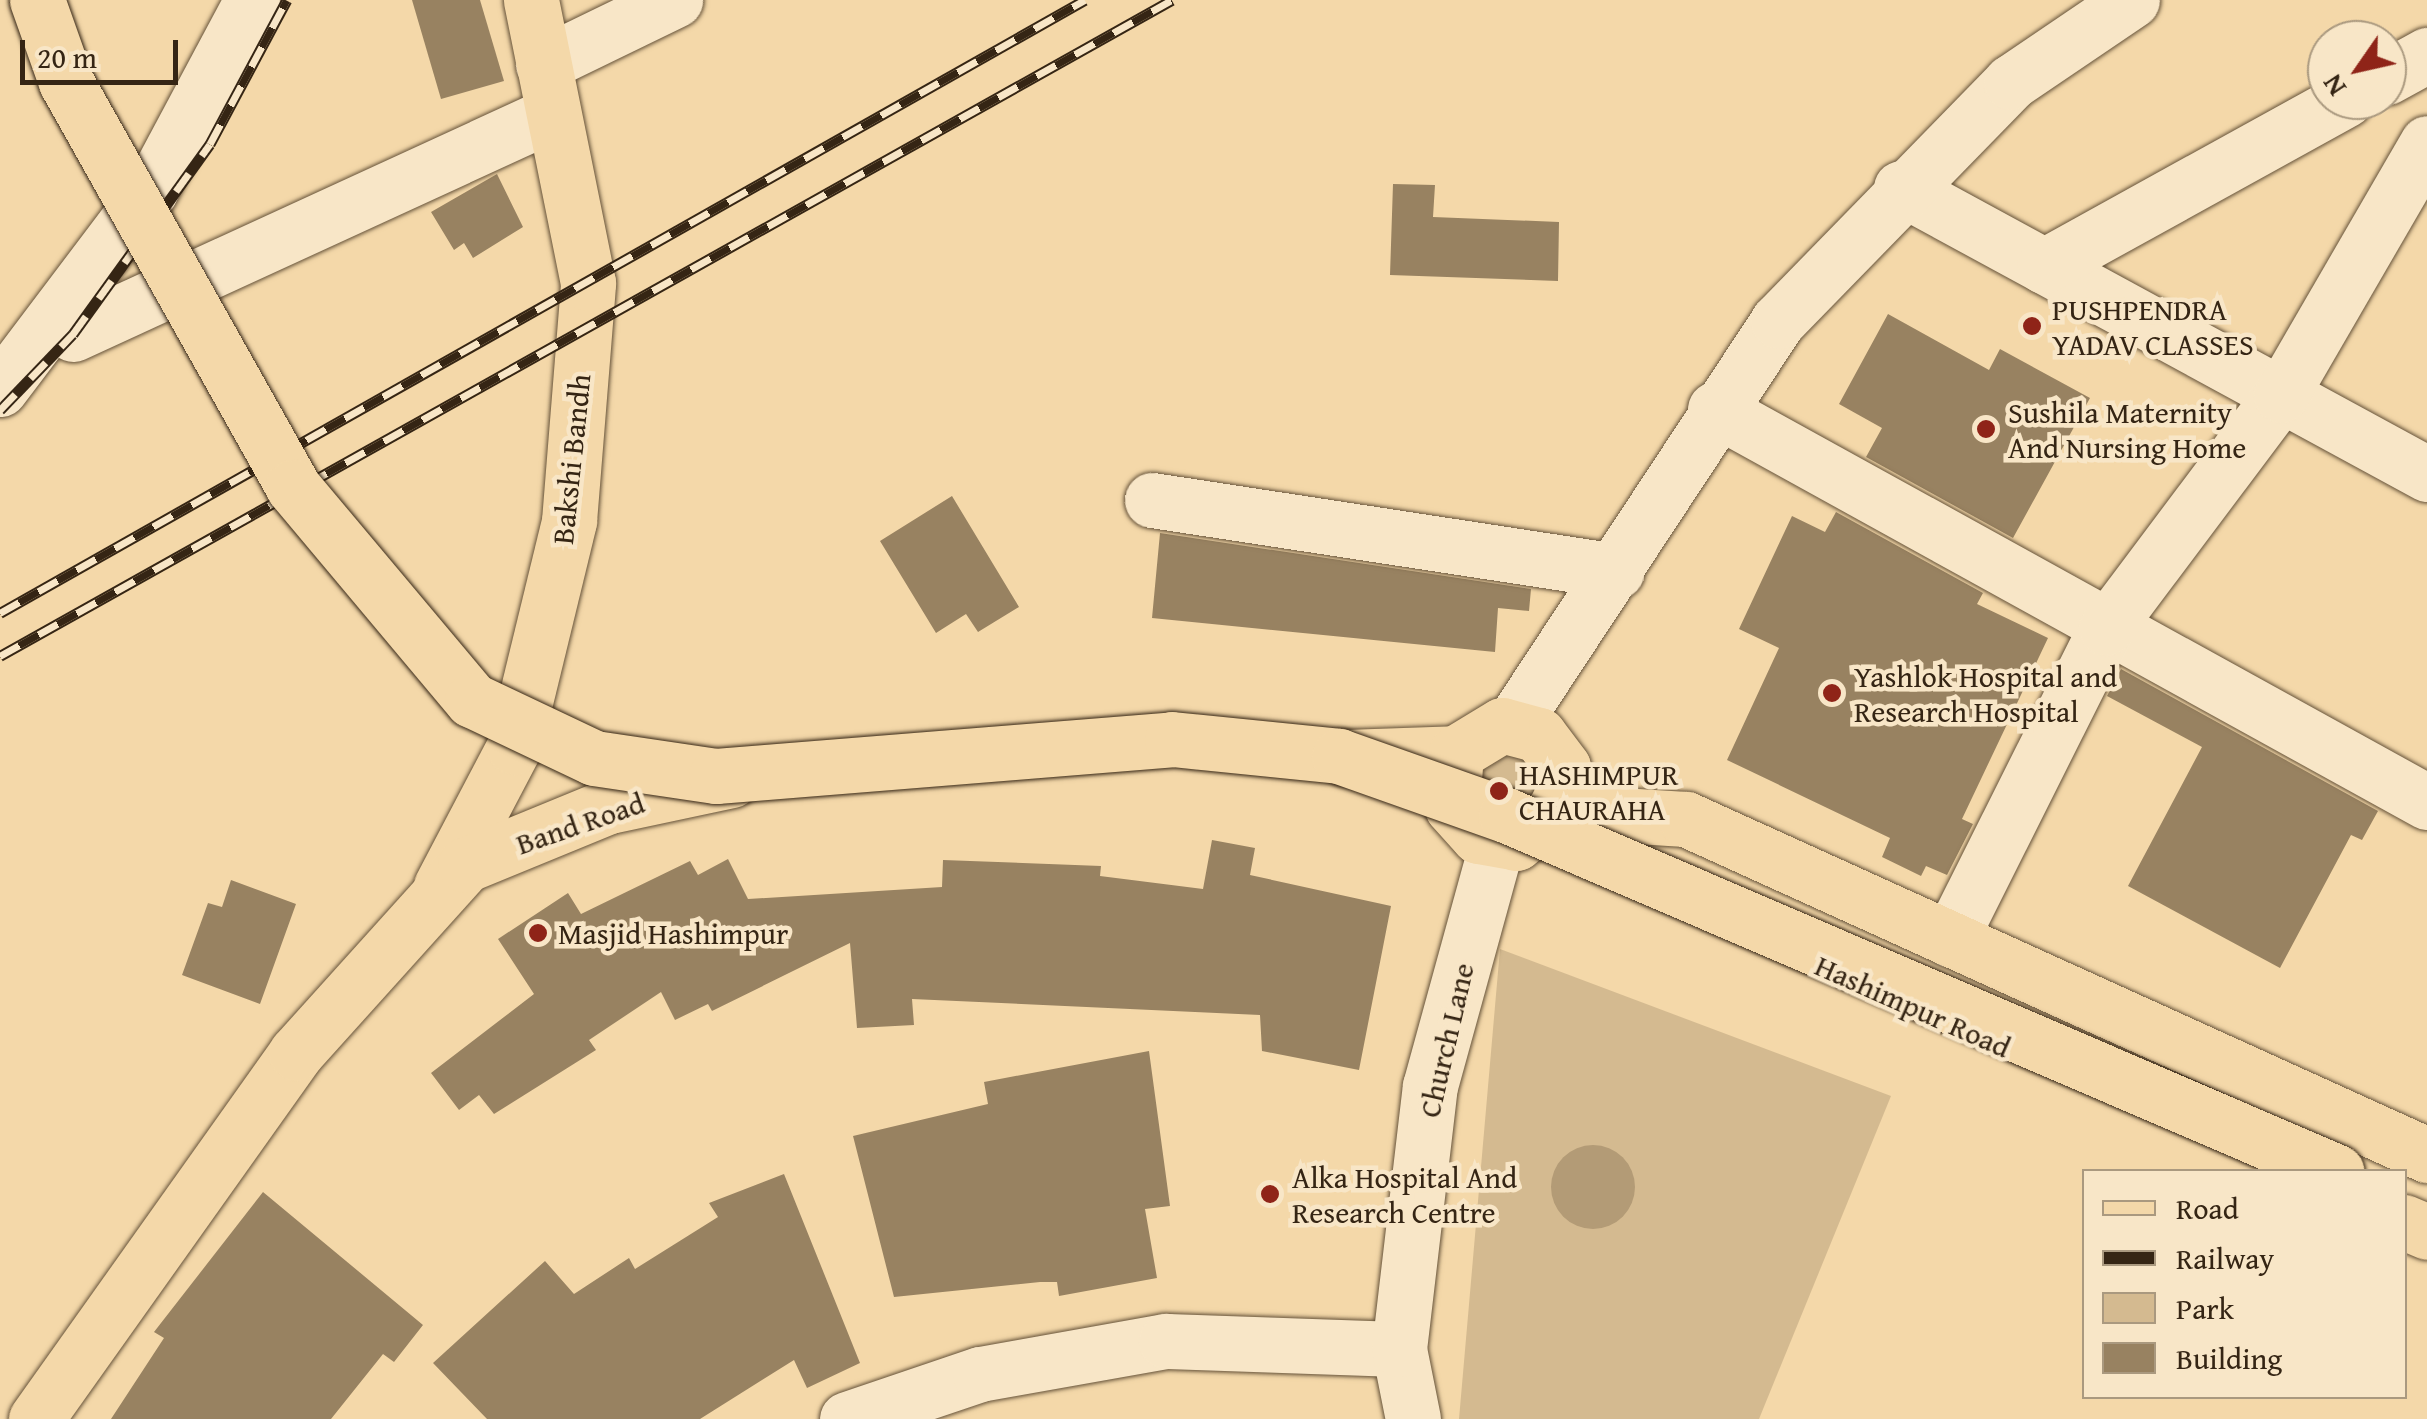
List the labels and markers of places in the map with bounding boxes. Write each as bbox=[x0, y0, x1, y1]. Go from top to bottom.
place label: PUSHPENDRA YADAV CLASSES bbox=[2052, 291, 2254, 362]
marker: PUSHPENDRA YADAV CLASSES bbox=[2021, 315, 2043, 337]
place label: Sushila Maternity And Nursing Home bbox=[2008, 394, 2246, 464]
marker: Sushila Maternity And Nursing Home bbox=[1973, 416, 1999, 442]
place label: Yashlok Hospital and Research Hospital bbox=[1854, 658, 2117, 728]
marker: Yashlok Hospital and Research Hospital bbox=[1819, 680, 1845, 706]
place label: HASHIMPUR CHAURAHA bbox=[1519, 756, 1679, 826]
marker: HASHIMPUR CHAURAHA bbox=[1488, 780, 1510, 802]
place label: Masjid Hashimpur bbox=[558, 915, 788, 951]
marker: Masjid Hashimpur bbox=[527, 922, 549, 944]
place label: Alka Hospital And Research Centre bbox=[1292, 1159, 1517, 1230]
marker: Alka Hospital And Research Centre bbox=[1257, 1181, 1283, 1207]

